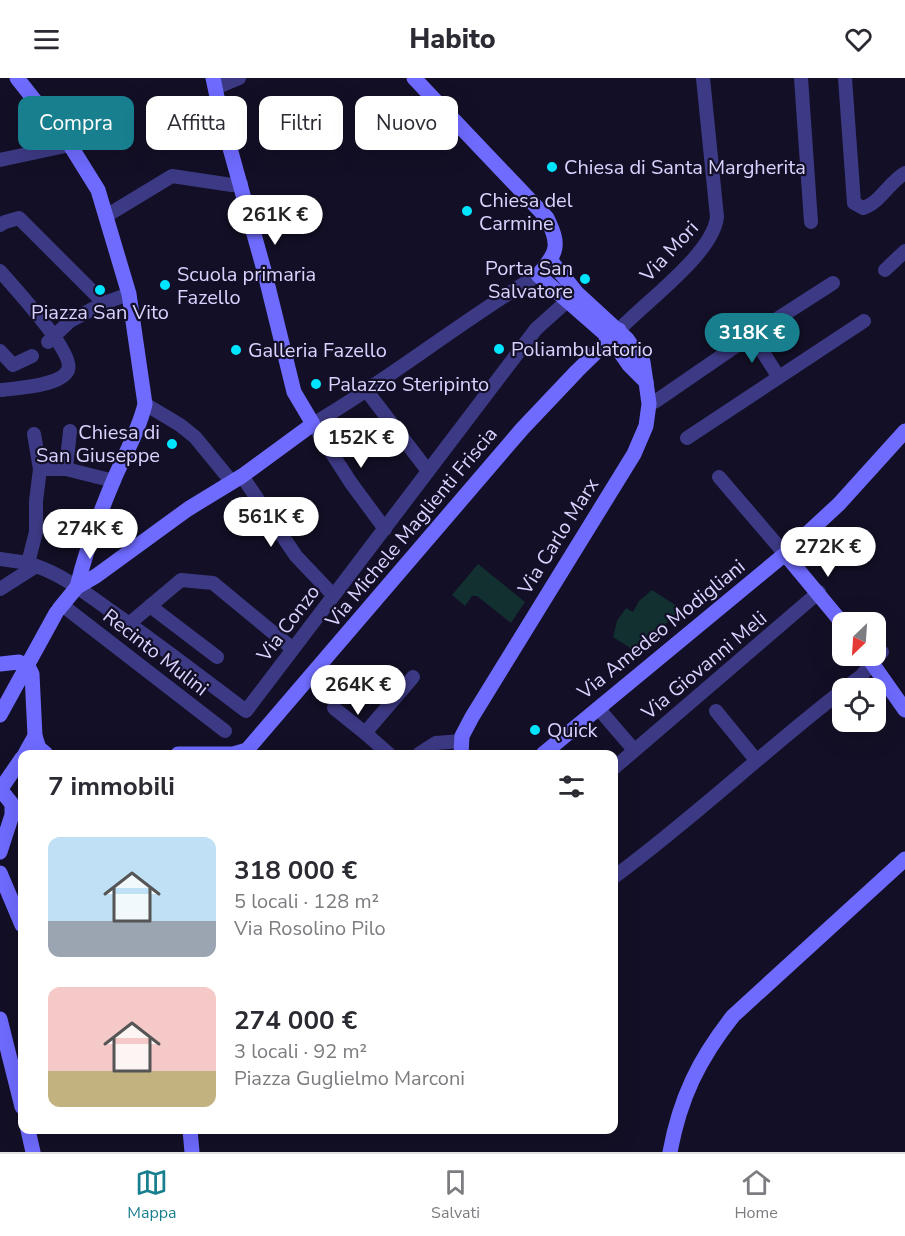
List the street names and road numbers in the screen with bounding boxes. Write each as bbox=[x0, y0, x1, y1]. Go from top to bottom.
street label: Via Mori bbox=[634, 215, 705, 288]
street label: Via Michele Maglienti Friscia bbox=[319, 421, 503, 634]
street label: Via Carlo Marx bbox=[511, 472, 605, 600]
street label: Via Amedeo Modigliani bbox=[571, 553, 751, 706]
street label: Via Conzo bbox=[250, 579, 326, 668]
street label: Recinto Mulini bbox=[97, 603, 214, 702]
street label: Via Giovanni Meli bbox=[635, 605, 773, 726]

